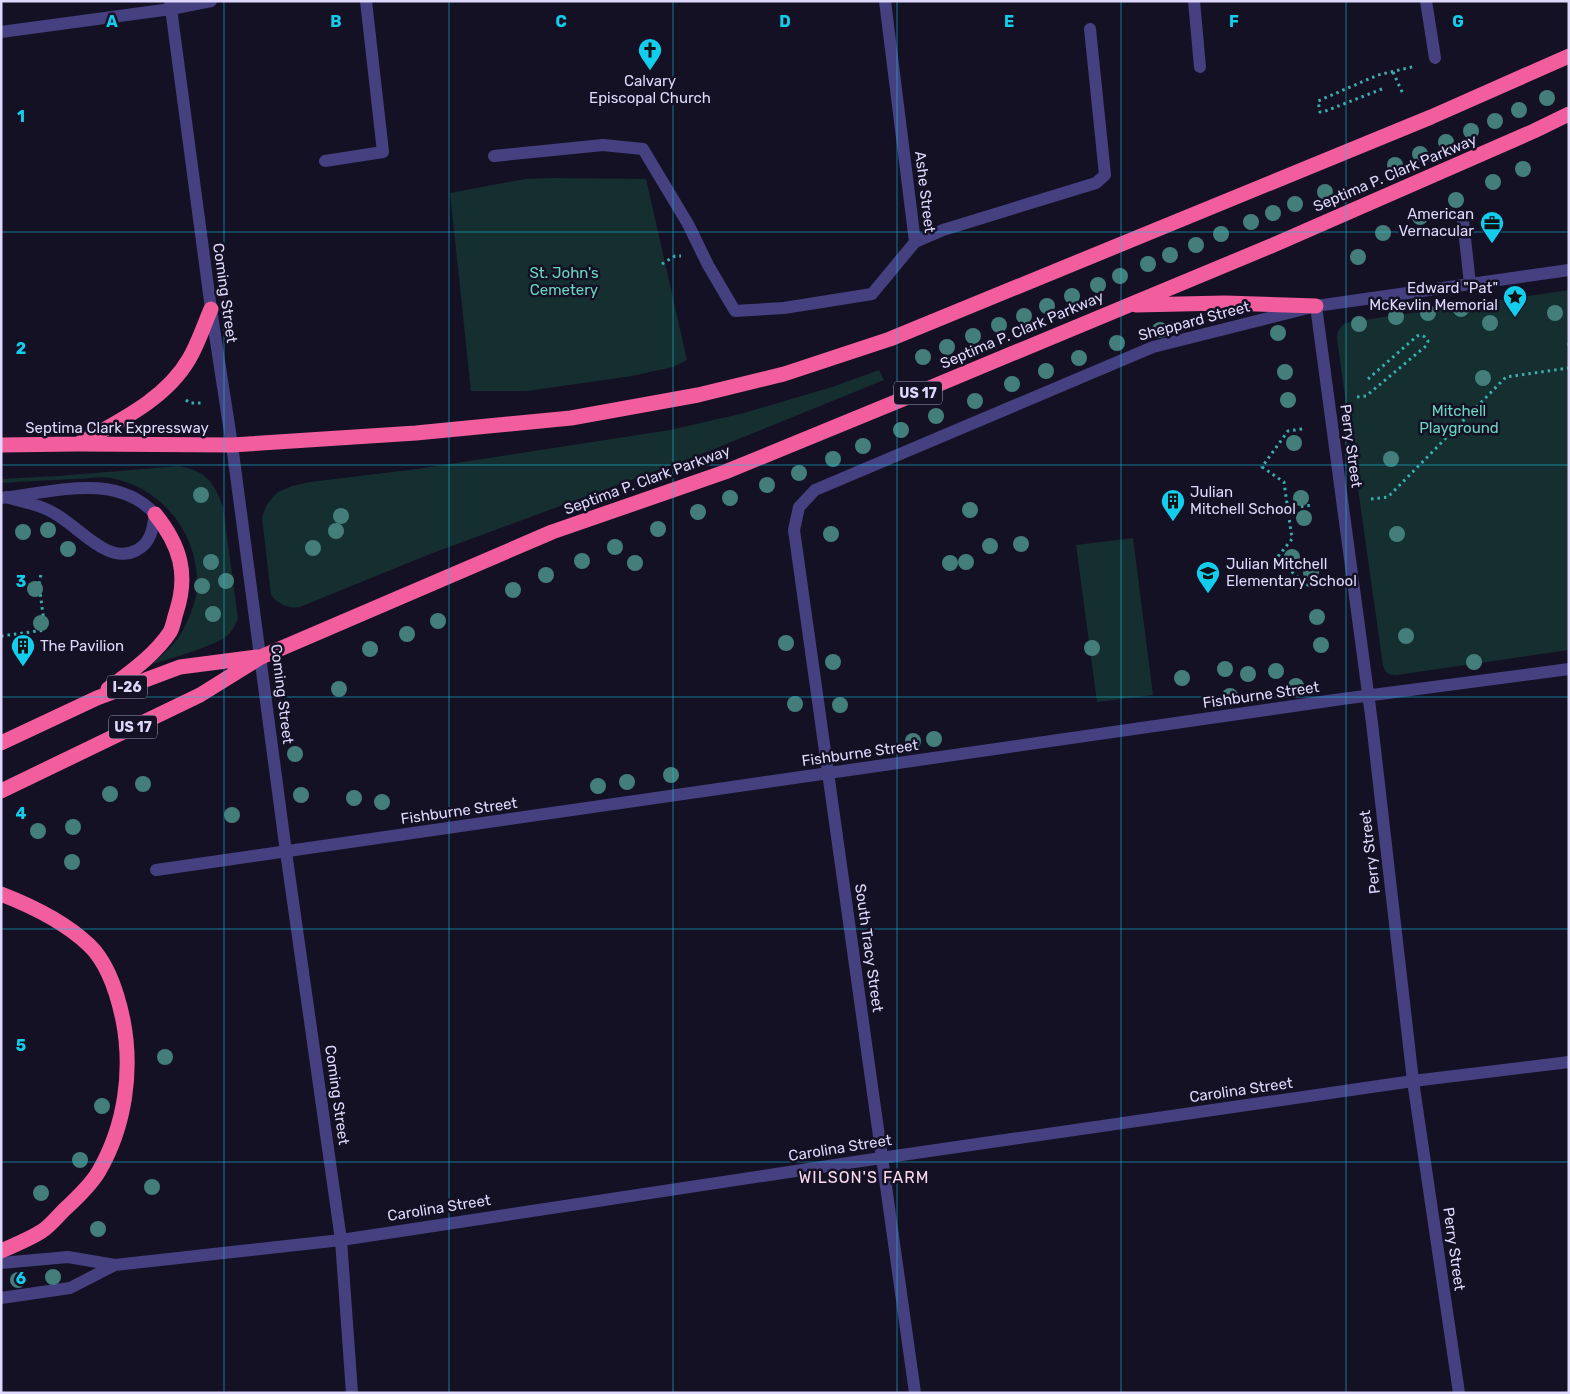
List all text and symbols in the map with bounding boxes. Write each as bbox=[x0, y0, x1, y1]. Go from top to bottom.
text: A bbox=[106, 12, 118, 31]
text: B bbox=[330, 12, 342, 31]
text: C bbox=[555, 12, 567, 31]
text: D bbox=[779, 12, 791, 31]
text: E bbox=[1004, 12, 1014, 31]
text: F bbox=[1229, 12, 1239, 31]
text: G bbox=[1452, 12, 1464, 31]
church icon: Calvary Episcopal Church bbox=[637, 37, 663, 71]
place label: Calvary Episcopal Church bbox=[589, 72, 711, 107]
text: 1 bbox=[17, 107, 25, 126]
street label: Septima P. Clark Parkway bbox=[1311, 130, 1479, 216]
street label: Ashe Street bbox=[911, 150, 939, 234]
place label: American Vernacular bbox=[1399, 205, 1474, 240]
office icon: American Vernacular bbox=[1479, 210, 1505, 244]
street label: Coming Street bbox=[209, 242, 241, 344]
park label: St. John's Cemetery bbox=[529, 264, 599, 299]
place label: Edward "Pat" McKevlin Memorial bbox=[1369, 279, 1498, 314]
place icon: Edward "Pat" McKevlin Memorial bbox=[1502, 284, 1528, 318]
street label: Septima P. Clark Parkway bbox=[938, 287, 1106, 373]
street label: Sheppard Street bbox=[1136, 297, 1252, 345]
text: 2 bbox=[16, 339, 26, 358]
road number: US 17 bbox=[894, 382, 942, 404]
park label: Mitchell Playground bbox=[1419, 402, 1499, 437]
street label: Perry Street bbox=[1336, 403, 1366, 489]
street label: Septima Clark Expressway bbox=[25, 419, 209, 437]
street label: Septima P. Clark Parkway bbox=[561, 442, 733, 518]
place label: Julian Mitchell School bbox=[1190, 483, 1296, 518]
building icon: Julian Mitchell School bbox=[1160, 488, 1186, 522]
place label: Julian Mitchell Elementary School bbox=[1226, 555, 1357, 590]
school or university icon: Julian Mitchell Elementary School bbox=[1195, 560, 1221, 594]
text: 3 bbox=[16, 572, 26, 591]
building icon: The Pavilion bbox=[10, 633, 36, 667]
place label: The Pavilion bbox=[40, 637, 124, 655]
street label: Coming Street bbox=[267, 643, 297, 745]
road number: I-26 bbox=[107, 676, 147, 699]
street label: Fishburne Street bbox=[1202, 678, 1320, 712]
road number: US 17 bbox=[109, 716, 157, 739]
street label: Fishburne Street bbox=[801, 736, 919, 770]
street label: Fishburne Street bbox=[400, 794, 518, 828]
text: 4 bbox=[16, 804, 27, 823]
street label: Perry Street bbox=[1356, 809, 1384, 895]
street label: South Tracy Street bbox=[851, 883, 887, 1014]
text: 5 bbox=[16, 1036, 26, 1055]
street label: Coming Street bbox=[321, 1044, 353, 1146]
street label: Carolina Street bbox=[1188, 1074, 1294, 1106]
street label: Carolina Street bbox=[787, 1131, 893, 1165]
district label: WILSON'S FARM bbox=[798, 1168, 930, 1187]
street label: Carolina Street bbox=[386, 1191, 492, 1225]
street label: Perry Street bbox=[1439, 1206, 1469, 1292]
text: 6 bbox=[16, 1269, 26, 1288]

